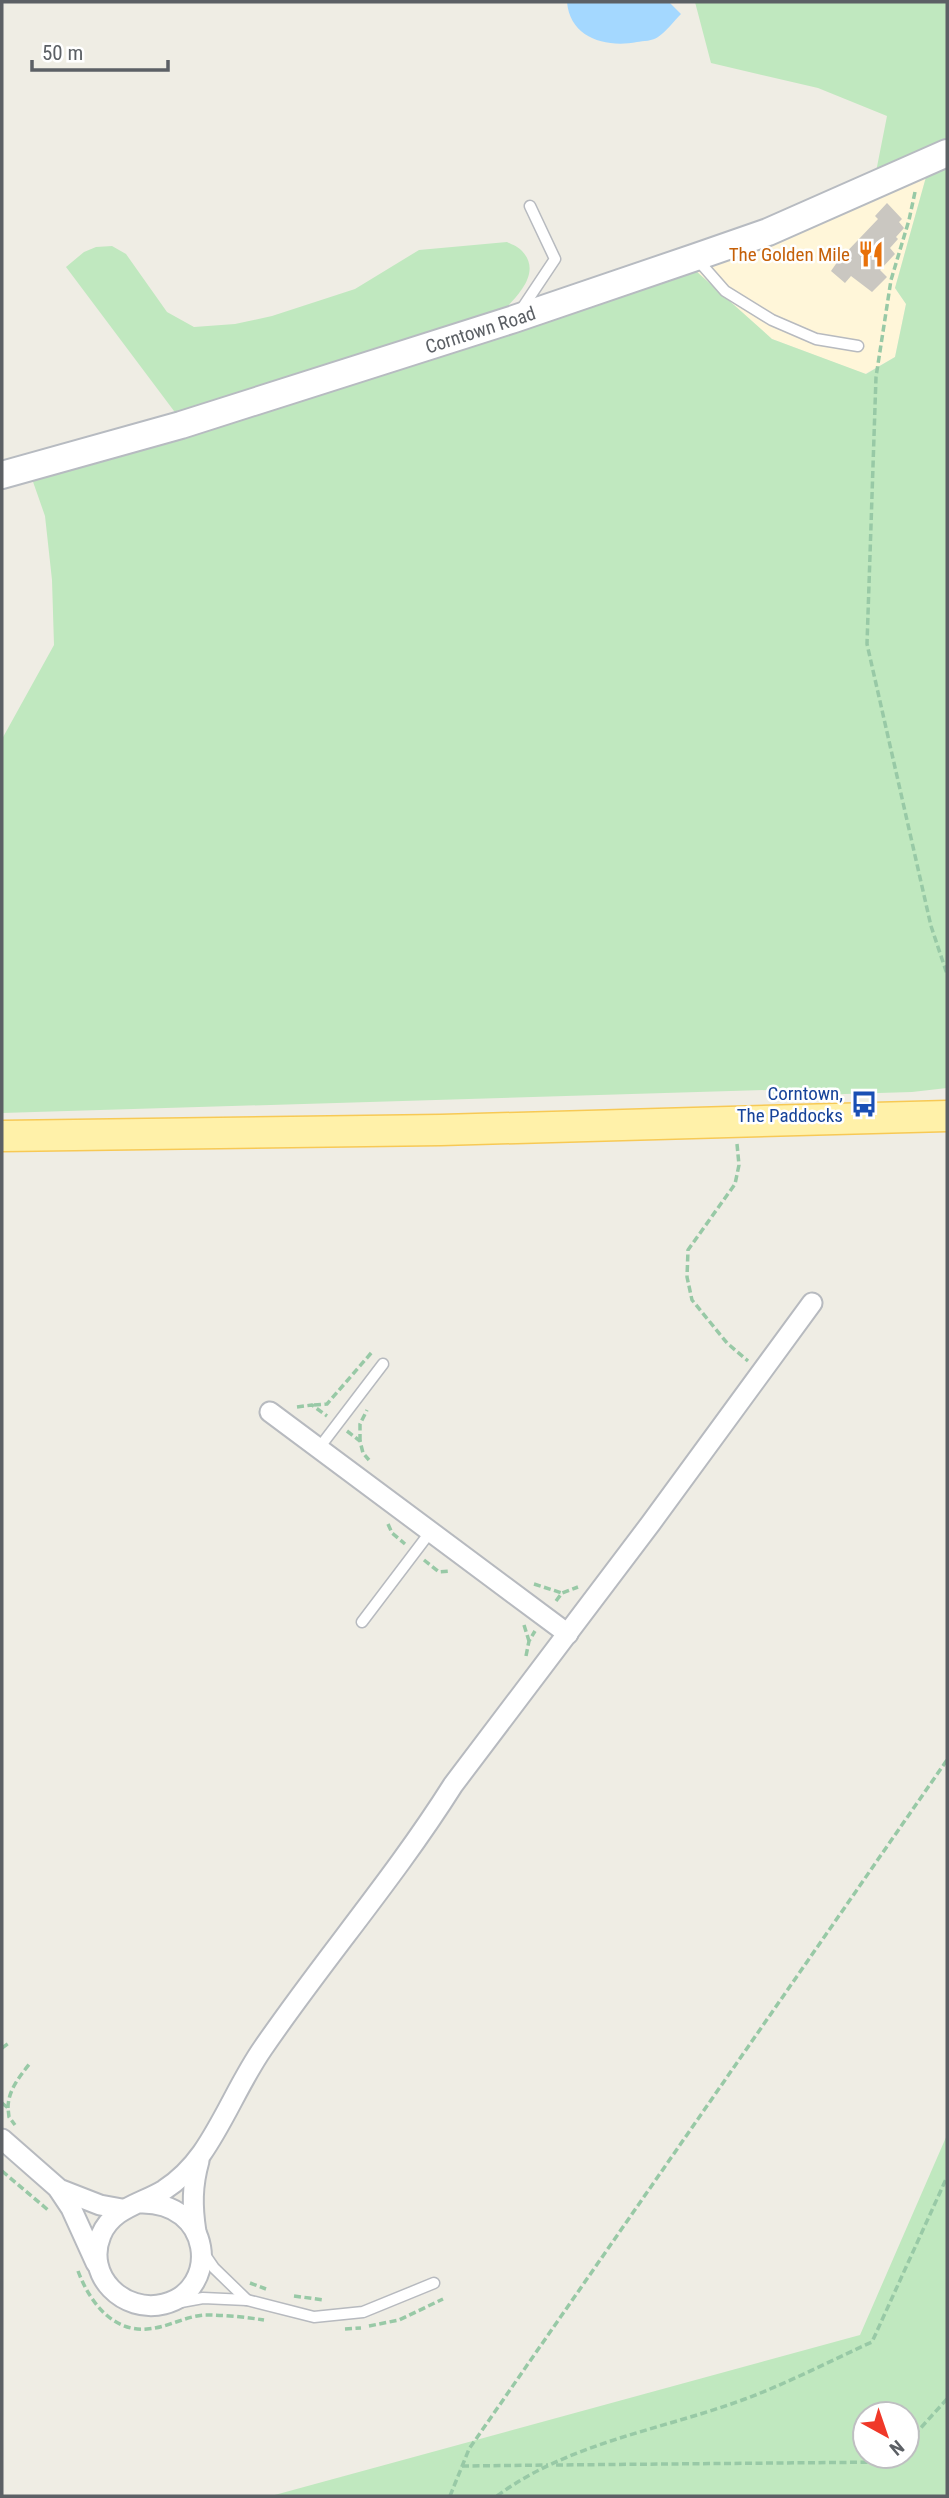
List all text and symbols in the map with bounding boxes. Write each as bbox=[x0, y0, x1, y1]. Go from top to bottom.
scale bar bbox=[32, 28, 168, 72]
text: 50 m bbox=[42, 41, 83, 65]
restaurant icon: The Golden Mile bbox=[856, 239, 886, 269]
place label: The Golden Mile bbox=[729, 243, 850, 266]
street label: Corntown Road bbox=[422, 302, 539, 359]
place label: Corntown, The Paddocks bbox=[737, 1082, 843, 1127]
bus stop icon: Corntown, The Paddocks bbox=[849, 1089, 879, 1119]
north arrow bbox=[851, 2400, 921, 2470]
text: N bbox=[885, 2435, 908, 2460]

